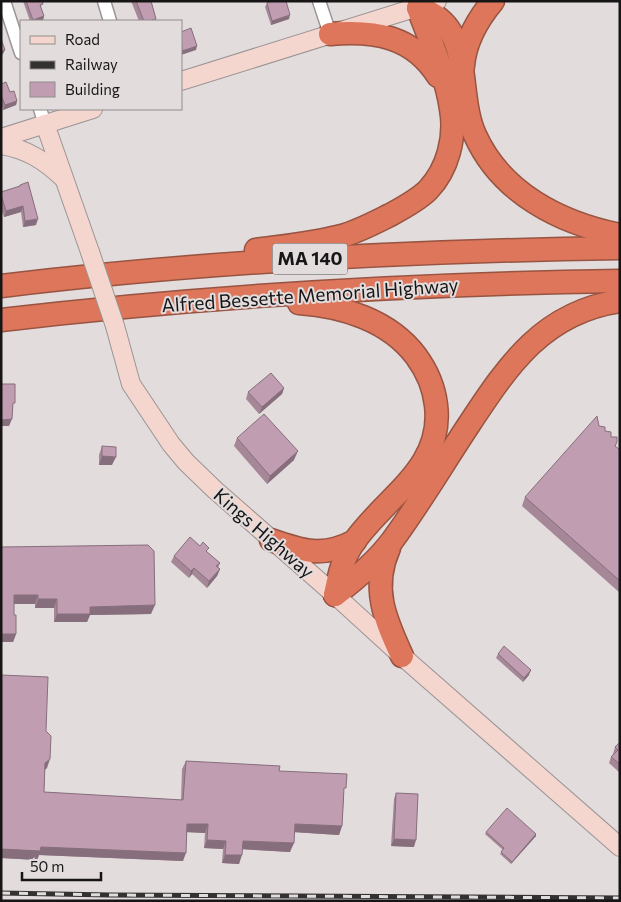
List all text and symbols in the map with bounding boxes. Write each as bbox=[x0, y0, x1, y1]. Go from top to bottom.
legend bbox=[20, 20, 182, 110]
text: Road bbox=[65, 30, 100, 48]
text: Railway bbox=[65, 55, 118, 73]
text: Building bbox=[65, 80, 120, 98]
road number: MA 140 bbox=[272, 243, 348, 274]
street label: Alfred Bessette Memorial Highway bbox=[161, 273, 459, 316]
street label: Kings Highway bbox=[209, 483, 319, 583]
scale bar bbox=[22, 850, 101, 882]
text: 50 m bbox=[30, 857, 64, 875]

